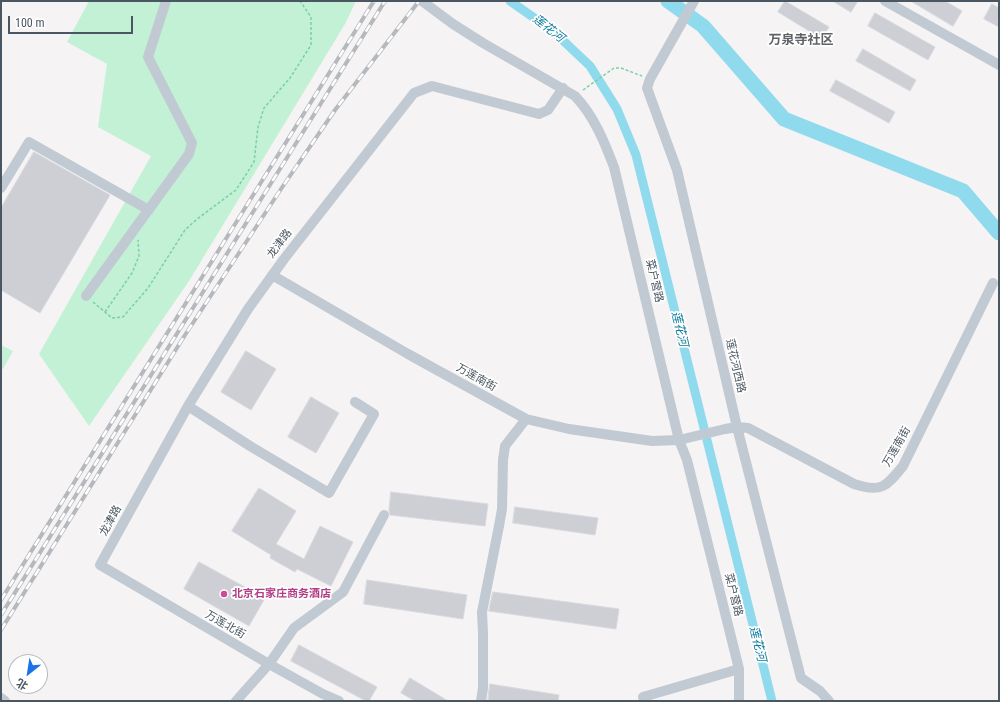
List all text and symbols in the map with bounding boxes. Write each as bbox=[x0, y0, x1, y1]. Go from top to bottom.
scale bar bbox=[10, 8, 135, 34]
water label: 莲花河 bbox=[529, 12, 567, 46]
text: 100 m bbox=[15, 16, 45, 30]
district label: 万泉寺社区 bbox=[769, 33, 833, 49]
street label: 龙津路 bbox=[265, 227, 295, 261]
street label: 菜户营路 bbox=[643, 258, 665, 304]
water label: 莲花河 bbox=[668, 310, 690, 348]
street label: 莲花河西路 bbox=[722, 338, 748, 394]
street label: 万莲南街 bbox=[454, 362, 498, 394]
street label: 万莲南街 bbox=[880, 425, 914, 469]
street label: 龙津路 bbox=[97, 503, 125, 539]
street label: 菜户营路 bbox=[721, 572, 745, 618]
place label: 北京石家庄商务酒店 bbox=[232, 587, 331, 601]
marker: 北京石家庄商务酒店 bbox=[219, 589, 229, 599]
street label: 万莲北街 bbox=[203, 608, 247, 642]
water label: 莲花河 bbox=[746, 625, 768, 663]
north arrow bbox=[8, 654, 48, 694]
text: 北 bbox=[14, 676, 30, 692]

